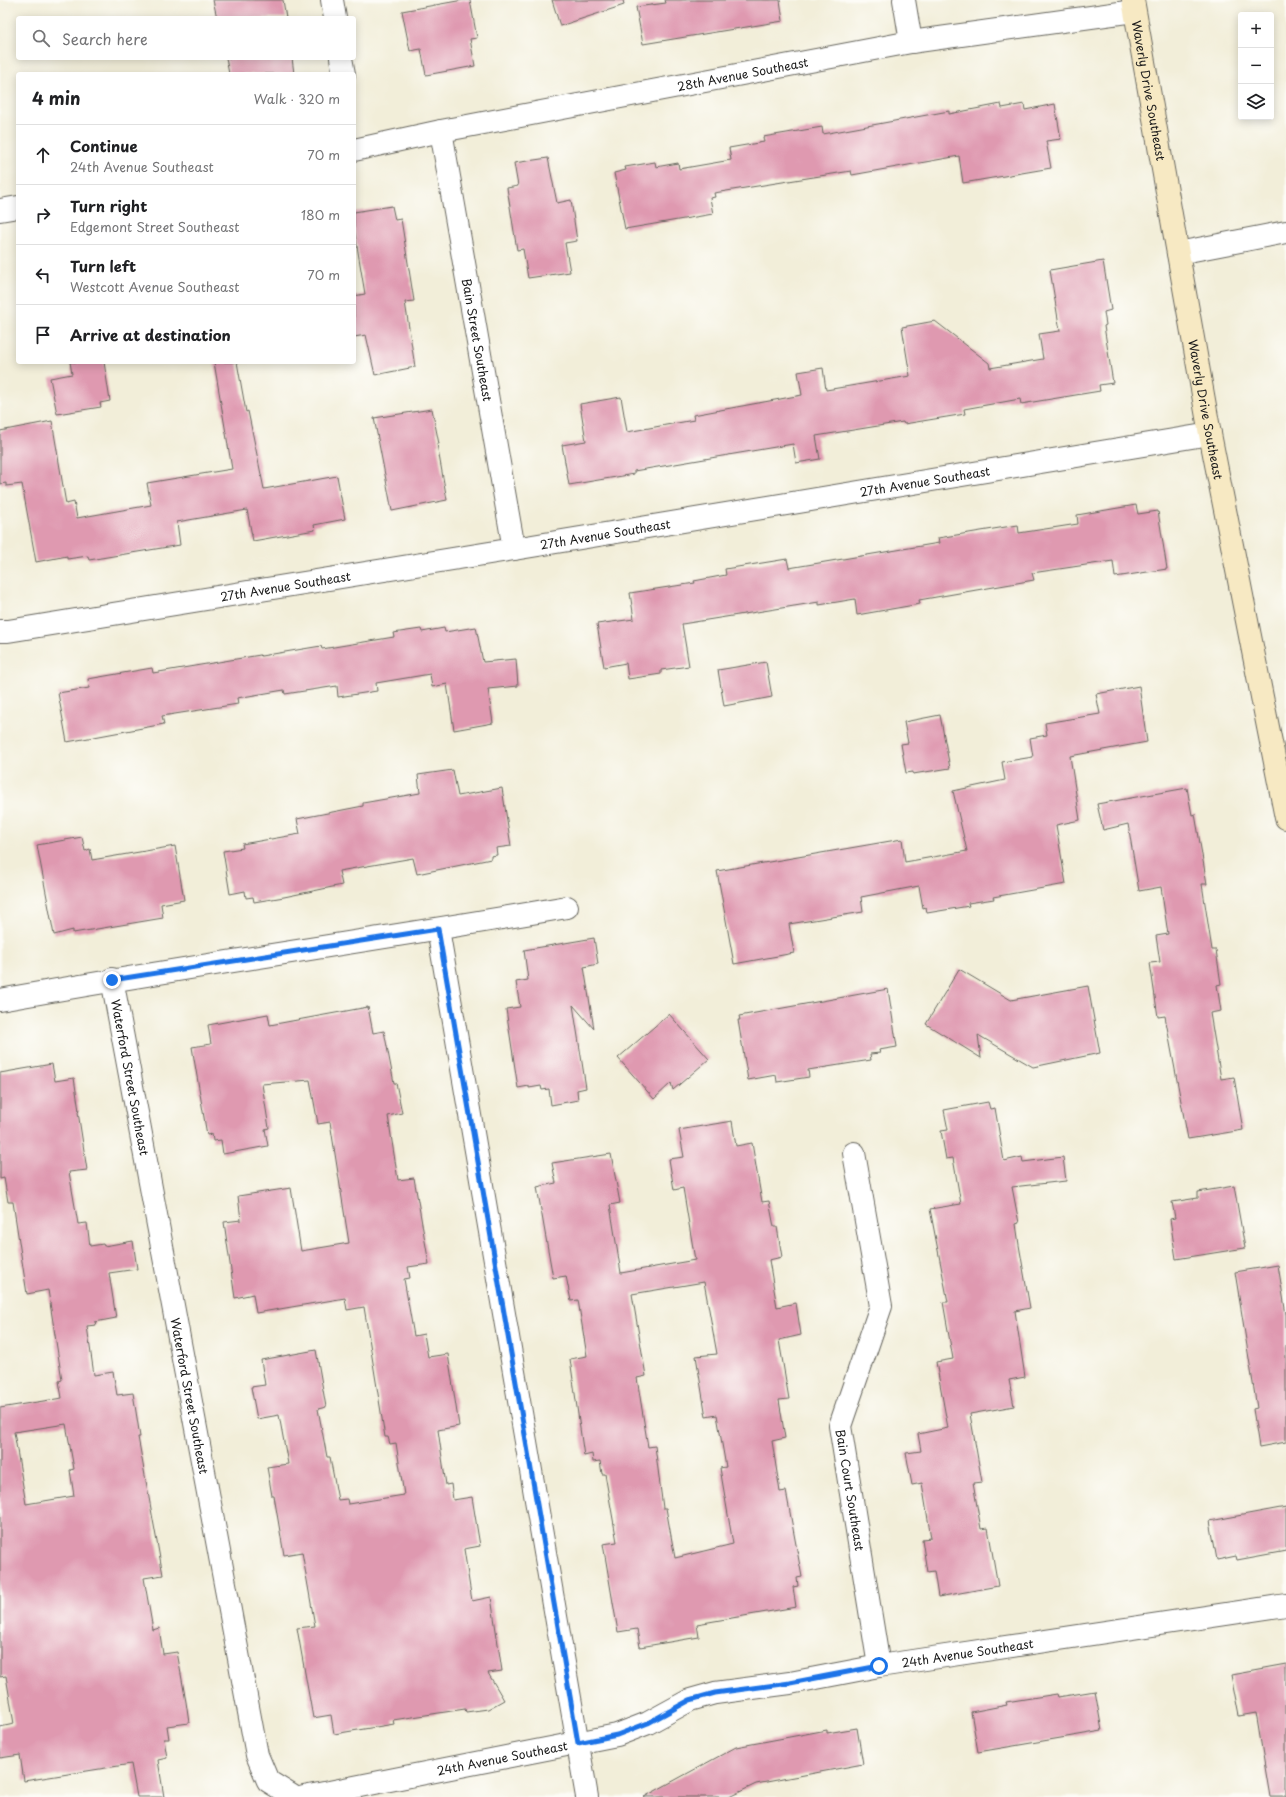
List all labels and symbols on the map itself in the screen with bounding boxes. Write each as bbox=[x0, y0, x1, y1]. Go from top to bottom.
street label: Waverly Drive Southeast bbox=[1128, 19, 1170, 162]
street label: 28th Avenue Southeast bbox=[676, 53, 810, 95]
street label: Bain Street Southeast bbox=[458, 277, 497, 403]
street label: Waverly Drive Southeast bbox=[1184, 338, 1228, 481]
street label: 27th Avenue Southeast bbox=[858, 461, 991, 501]
street label: 27th Avenue Southeast bbox=[539, 514, 672, 554]
street label: 27th Avenue Southeast bbox=[219, 567, 352, 605]
route end bbox=[103, 971, 121, 989]
street label: Waterford Street Southeast bbox=[107, 998, 154, 1157]
street label: Waterford Street Southeast bbox=[166, 1316, 213, 1476]
street label: Bain Court Southeast bbox=[832, 1428, 869, 1552]
street label: 24th Avenue Southeast bbox=[901, 1634, 1035, 1671]
route start bbox=[870, 1657, 888, 1675]
street label: 24th Avenue Southeast bbox=[435, 1736, 569, 1779]

